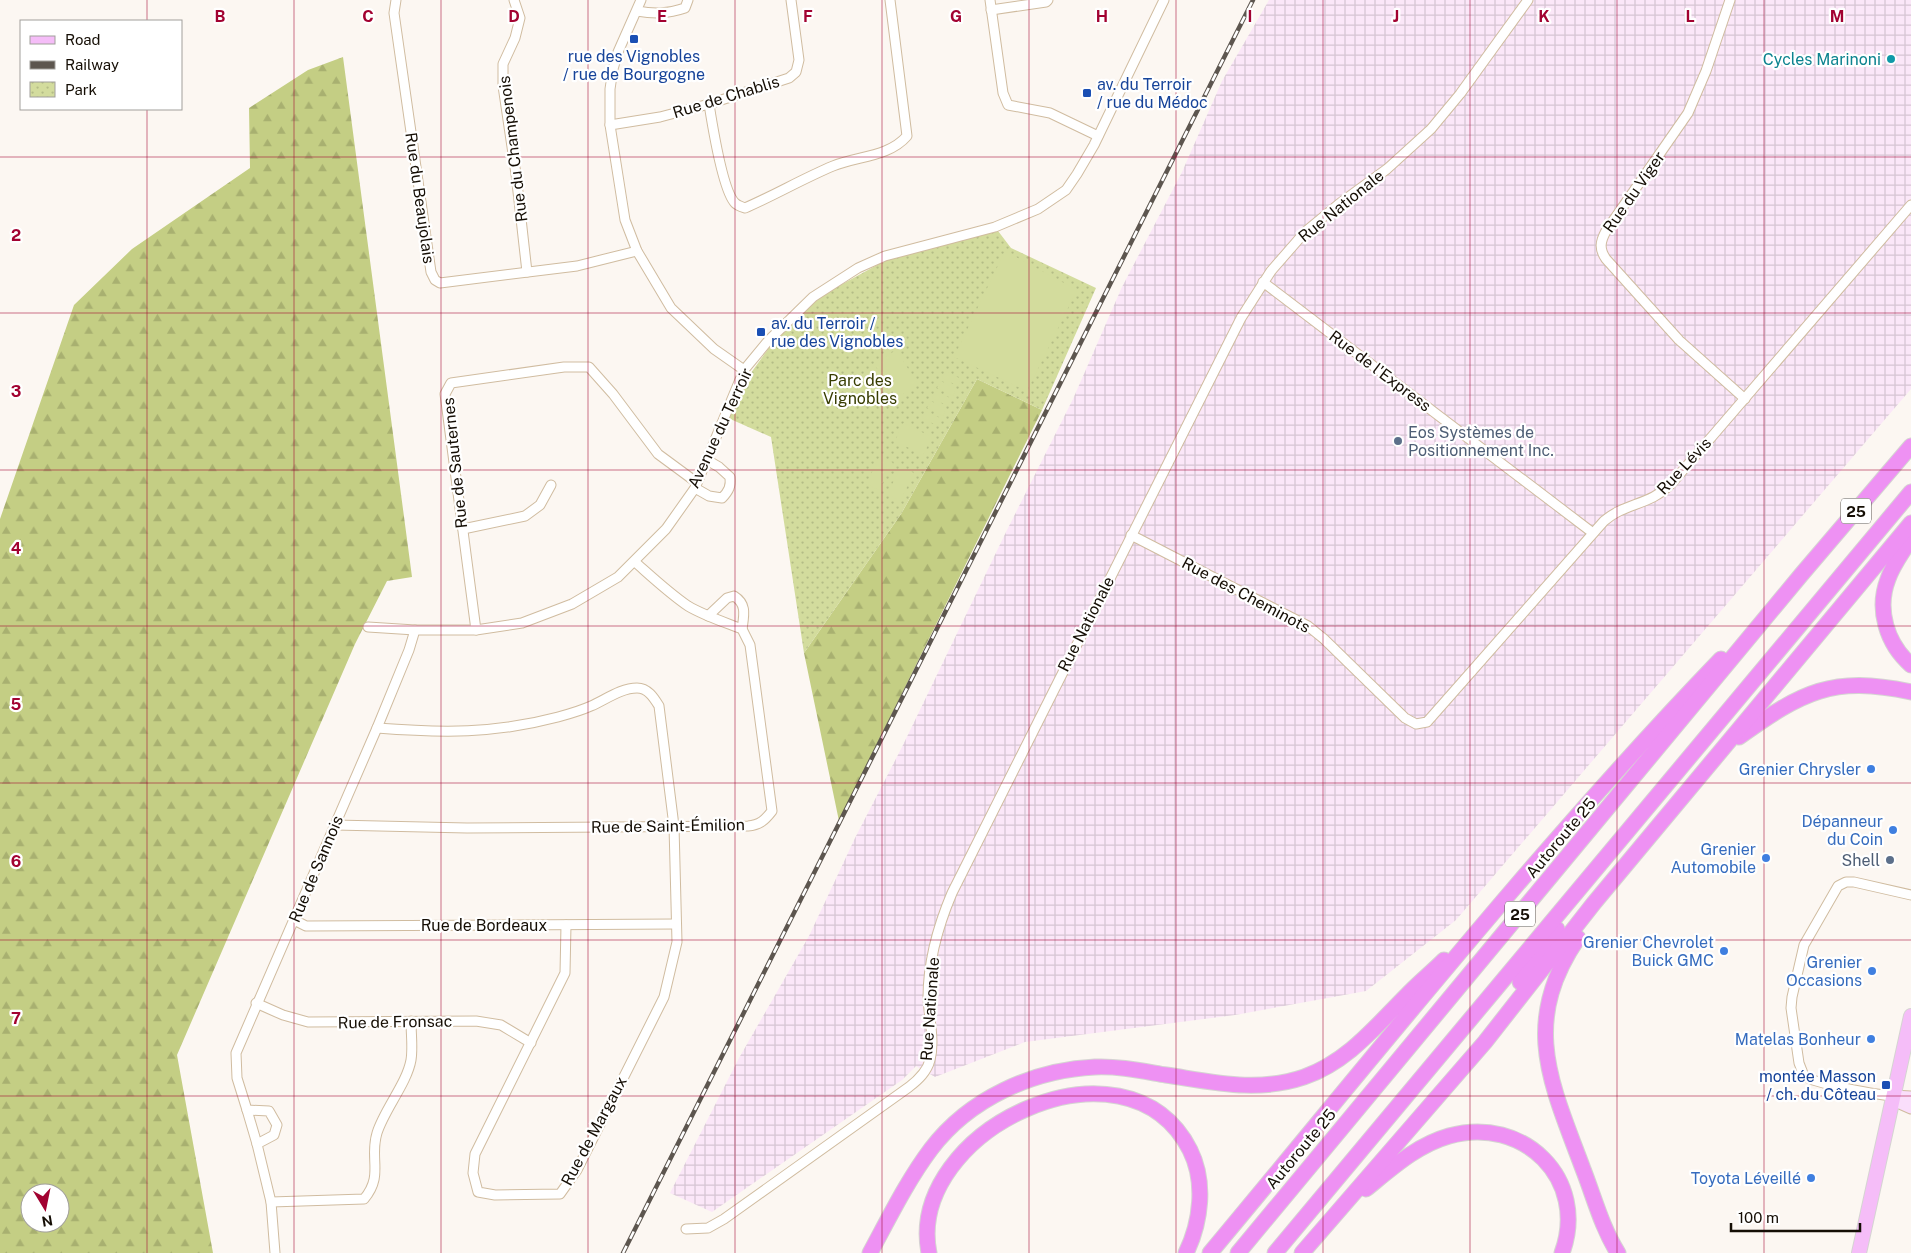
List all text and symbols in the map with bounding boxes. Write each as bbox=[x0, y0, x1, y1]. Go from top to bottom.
text: B bbox=[215, 7, 226, 26]
text: C bbox=[362, 7, 374, 26]
text: D bbox=[508, 7, 520, 26]
text: E bbox=[657, 7, 667, 26]
text: F bbox=[803, 7, 813, 26]
text: G bbox=[950, 7, 962, 26]
text: H bbox=[1096, 7, 1108, 26]
text: I bbox=[1248, 7, 1252, 26]
text: J bbox=[1393, 7, 1399, 26]
text: K bbox=[1538, 7, 1550, 26]
text: L bbox=[1685, 7, 1695, 26]
text: M bbox=[1830, 7, 1844, 26]
legend bbox=[20, 20, 182, 110]
text: Road bbox=[65, 31, 101, 48]
marker: rue des Vignobles / rue de Bourgogne bbox=[628, 33, 640, 45]
place label: rue des Vignobles / rue de Bourgogne bbox=[563, 47, 705, 84]
place label: Cycles Marinoni bbox=[1763, 50, 1881, 69]
marker: Cycles Marinoni bbox=[1885, 53, 1897, 65]
text: Railway bbox=[65, 56, 119, 73]
street label: Rue de Chablis bbox=[670, 72, 782, 122]
street label: Rue du Champenois bbox=[495, 75, 531, 223]
place label: av. du Terroir / rue du Médoc bbox=[1097, 75, 1208, 112]
text: Park bbox=[65, 81, 97, 98]
marker: av. du Terroir / rue du Médoc bbox=[1081, 87, 1093, 99]
street label: Rue du Beaujolais bbox=[401, 131, 439, 265]
street label: Rue du Viger bbox=[1599, 148, 1669, 236]
street label: Rue Nationale bbox=[1295, 166, 1387, 246]
text: 2 bbox=[11, 226, 21, 245]
place label: av. du Terroir / rue des Vignobles bbox=[771, 314, 903, 351]
marker: av. du Terroir / rue des Vignobles bbox=[755, 326, 767, 338]
street label: Rue de l'Express bbox=[1325, 326, 1435, 416]
street label: Avenue du Terroir bbox=[684, 365, 756, 491]
park label: Parc des Vignobles bbox=[823, 371, 897, 408]
text: 3 bbox=[11, 382, 21, 401]
street label: Rue de Sauternes bbox=[439, 397, 471, 529]
place label: Eos Systèmes de Positionnement Inc. bbox=[1408, 423, 1554, 460]
street label: Rue Lévis bbox=[1653, 434, 1715, 498]
marker: Eos Systèmes de Positionnement Inc. bbox=[1392, 435, 1404, 447]
road number: 25 bbox=[1841, 498, 1871, 524]
text: 4 bbox=[11, 539, 22, 558]
street label: Rue des Cheminots bbox=[1179, 553, 1313, 637]
street label: Rue Nationale bbox=[1054, 573, 1118, 675]
text: 5 bbox=[11, 695, 22, 714]
place label: Grenier Chrysler bbox=[1739, 760, 1861, 779]
marker: Grenier Chrysler bbox=[1865, 763, 1877, 775]
street label: Autoroute 25 bbox=[1522, 794, 1600, 882]
place label: Dépanneur du Coin bbox=[1801, 812, 1883, 849]
street label: Rue de Sannois bbox=[285, 813, 347, 925]
street label: Rue de Saint-Émilion bbox=[591, 814, 745, 837]
marker: Dépanneur du Coin bbox=[1887, 824, 1899, 836]
place label: Grenier Automobile bbox=[1670, 840, 1756, 877]
place label: Shell bbox=[1842, 851, 1880, 870]
text: 6 bbox=[11, 852, 21, 871]
marker: Grenier Automobile bbox=[1760, 852, 1772, 864]
marker: Shell bbox=[1884, 854, 1896, 866]
road number: 25 bbox=[1505, 902, 1535, 926]
street label: Rue de Bordeaux bbox=[421, 916, 547, 935]
place label: Grenier Chevrolet Buick GMC bbox=[1583, 933, 1714, 970]
marker: Grenier Chevrolet Buick GMC bbox=[1718, 945, 1730, 957]
place label: Grenier Occasions bbox=[1786, 953, 1862, 990]
street label: Rue Nationale bbox=[917, 956, 943, 1062]
marker: Grenier Occasions bbox=[1866, 965, 1878, 977]
text: 7 bbox=[11, 1009, 21, 1028]
street label: Rue de Fronsac bbox=[338, 1012, 452, 1032]
place label: Matelas Bonheur bbox=[1735, 1030, 1861, 1049]
marker: Matelas Bonheur bbox=[1865, 1033, 1877, 1045]
place label: montée Masson / ch. du Côteau bbox=[1759, 1067, 1876, 1104]
street label: Rue de Margaux bbox=[557, 1073, 631, 1189]
marker: montée Masson / ch. du Côteau bbox=[1880, 1079, 1892, 1091]
street label: Autoroute 25 bbox=[1262, 1105, 1340, 1193]
place label: Toyota Léveillé bbox=[1691, 1169, 1801, 1188]
marker: Toyota Léveillé bbox=[1805, 1172, 1817, 1184]
north arrow bbox=[20, 1183, 70, 1233]
scale bar bbox=[1731, 1200, 1860, 1232]
text: 100 m bbox=[1738, 1209, 1779, 1226]
text: N bbox=[40, 1212, 54, 1230]

